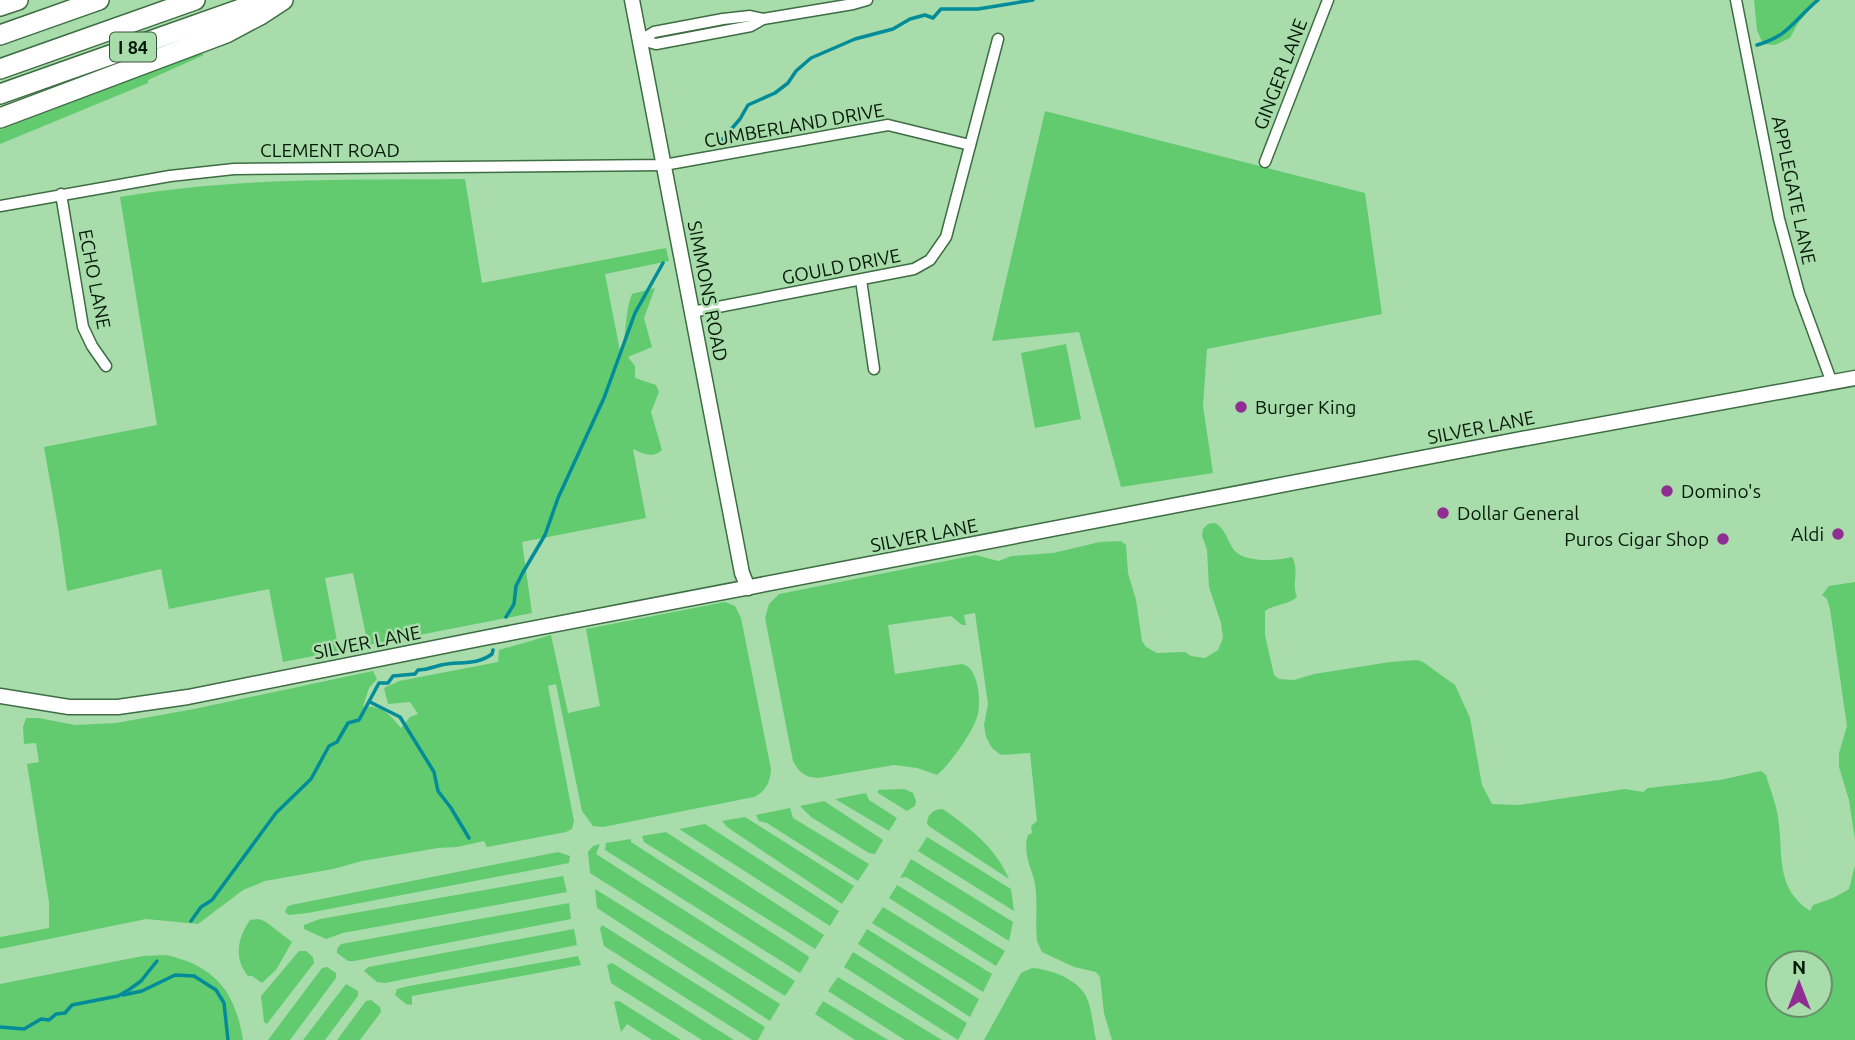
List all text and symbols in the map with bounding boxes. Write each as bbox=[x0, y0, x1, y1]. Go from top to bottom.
street label: GINGER LANE bbox=[1249, 15, 1311, 133]
road number: I 84 bbox=[110, 32, 156, 62]
street label: CUMBERLAND DRIVE bbox=[702, 98, 886, 152]
street label: APPLEGATE LANE bbox=[1768, 114, 1820, 266]
street label: CLEMENT ROAD bbox=[260, 139, 400, 161]
street label: SIMMONS ROAD bbox=[684, 219, 732, 363]
street label: ECHO LANE bbox=[75, 227, 115, 331]
street label: GOULD DRIVE bbox=[780, 244, 902, 288]
place label: Burger King bbox=[1255, 396, 1356, 418]
marker: Burger King bbox=[1233, 399, 1249, 415]
street label: SILVER LANE bbox=[1426, 406, 1536, 448]
place label: Domino's bbox=[1681, 480, 1761, 502]
marker: Domino's bbox=[1659, 483, 1675, 499]
place label: Dollar General bbox=[1457, 502, 1579, 524]
marker: Dollar General bbox=[1435, 505, 1451, 521]
street label: SILVER LANE bbox=[869, 514, 979, 556]
place label: Aldi bbox=[1791, 523, 1824, 545]
marker: Aldi bbox=[1830, 526, 1846, 542]
place label: Puros Cigar Shop bbox=[1564, 528, 1709, 550]
marker: Puros Cigar Shop bbox=[1715, 531, 1731, 547]
street label: SILVER LANE bbox=[312, 621, 422, 663]
north arrow bbox=[1764, 949, 1834, 1019]
text: N bbox=[1792, 956, 1806, 978]

